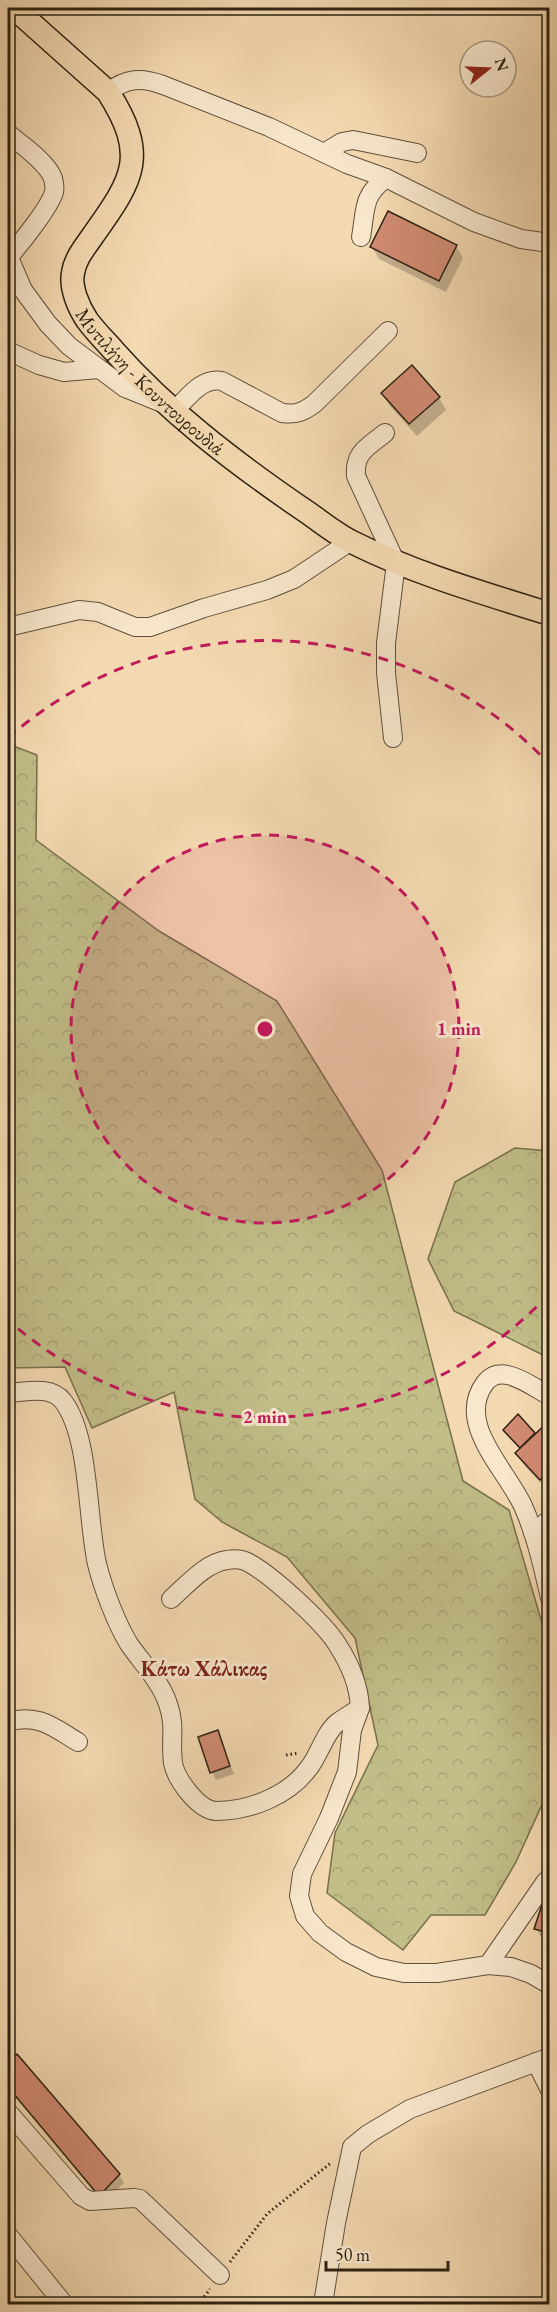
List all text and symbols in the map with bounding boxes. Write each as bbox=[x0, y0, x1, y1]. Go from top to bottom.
north arrow bbox=[458, 39, 518, 99]
text: N bbox=[490, 55, 514, 74]
street label: Μυτιλήνη - Κουντουρουδιά bbox=[70, 303, 230, 461]
text: 1 min bbox=[437, 1017, 481, 1040]
centre of rings bbox=[255, 1019, 275, 1039]
text: 2 min bbox=[243, 1405, 287, 1428]
district label: Κάτω Χάλικας bbox=[141, 1655, 268, 1682]
scale bar bbox=[326, 2234, 448, 2272]
text: 50 m bbox=[335, 2243, 370, 2266]

